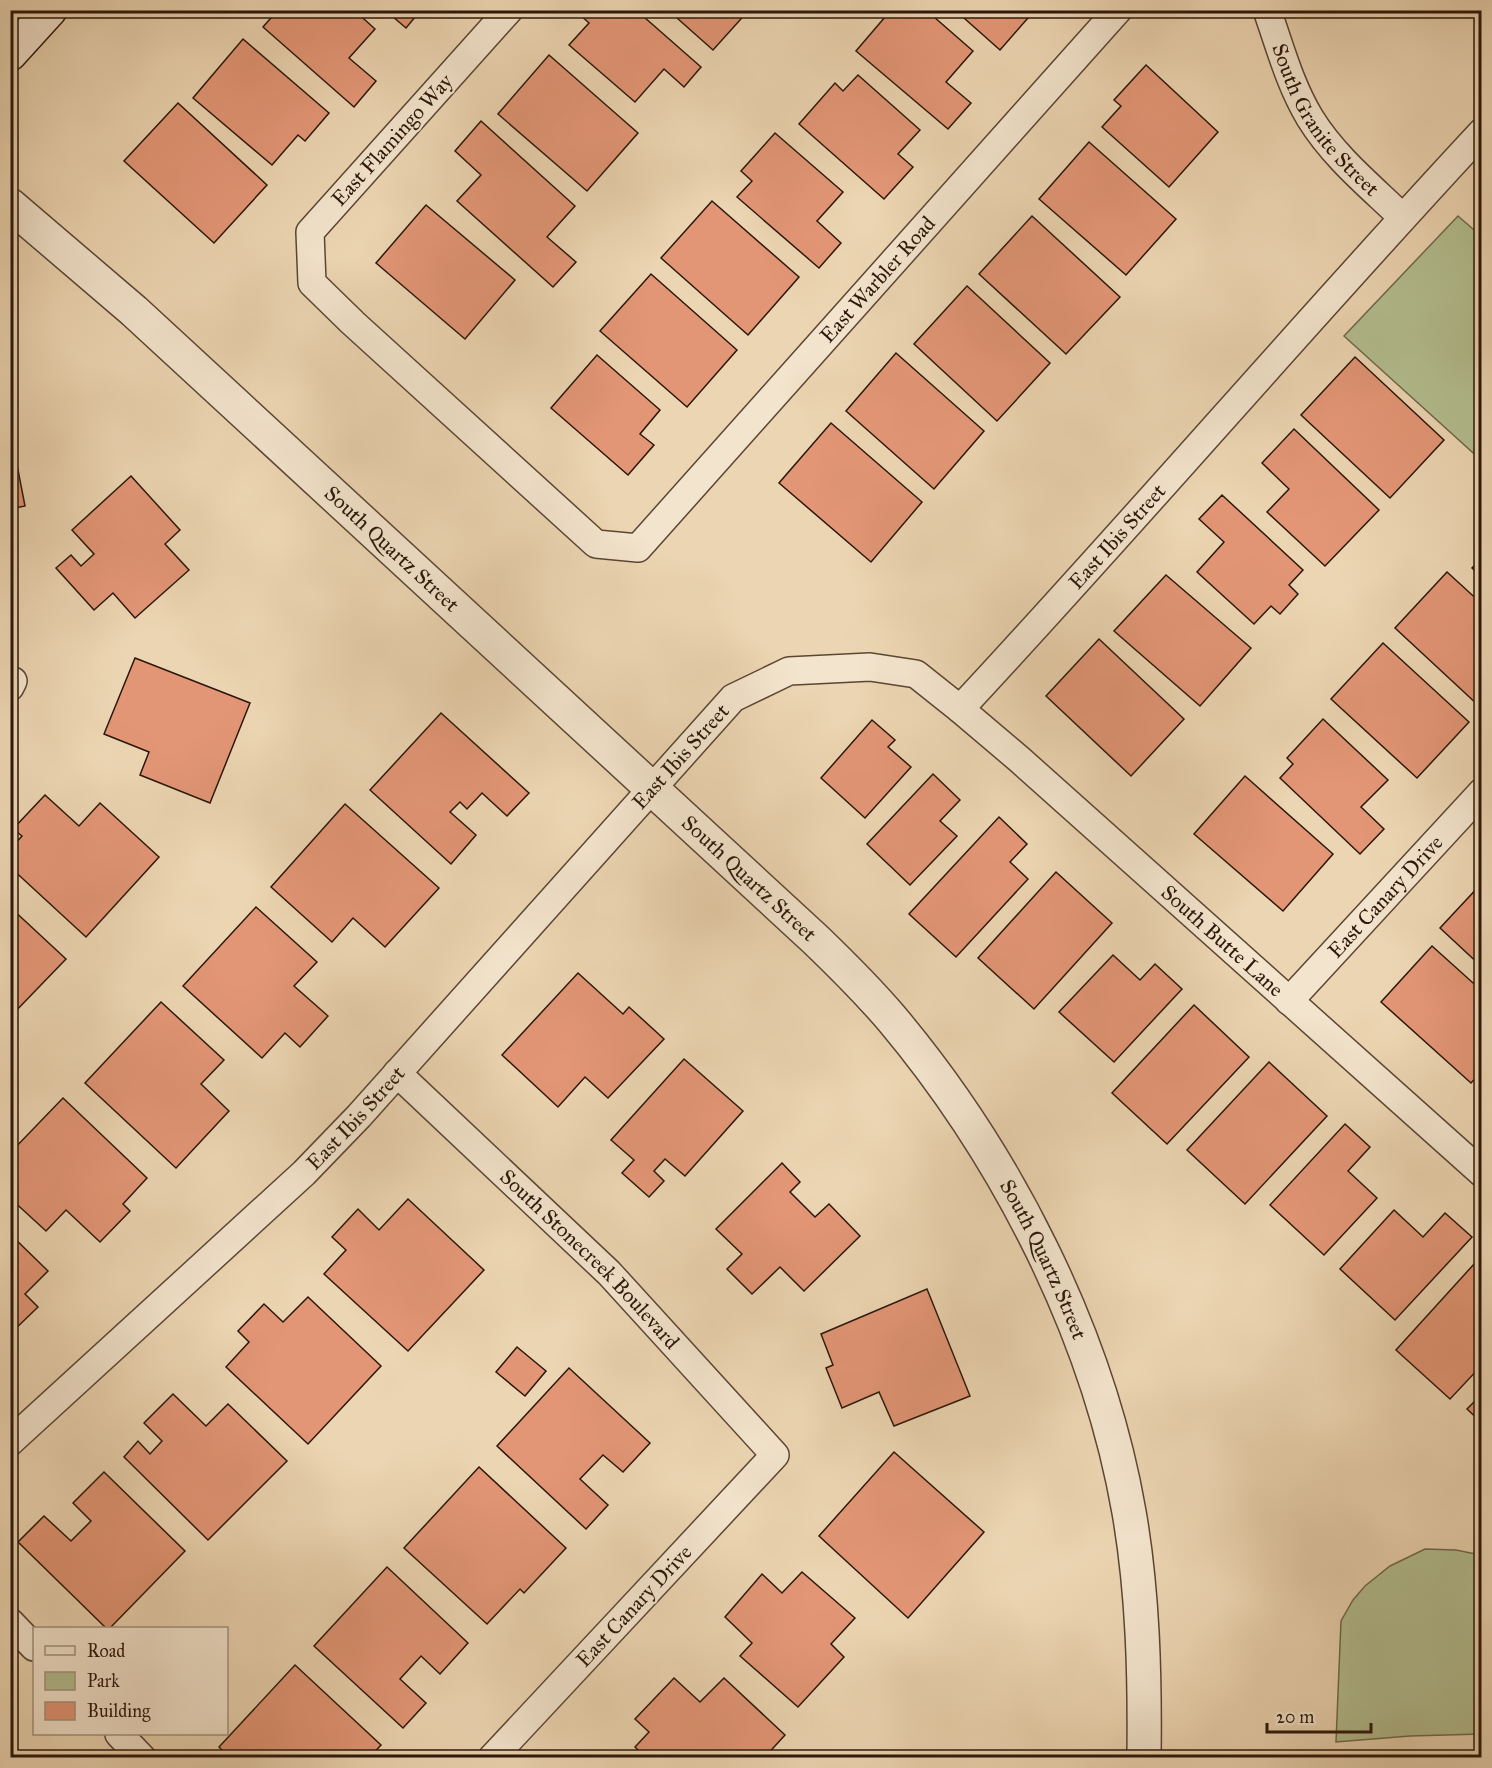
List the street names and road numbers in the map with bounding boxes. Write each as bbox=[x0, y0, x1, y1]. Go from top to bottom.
street label: South Granite Street bbox=[1266, 40, 1385, 202]
street label: East Flamingo Way bbox=[326, 68, 459, 212]
street label: East Warbler Road bbox=[814, 210, 941, 348]
street label: East Ibis Street bbox=[1063, 478, 1172, 595]
street label: South Quartz Street bbox=[319, 480, 465, 618]
street label: East Ibis Street bbox=[627, 698, 735, 815]
street label: South Quartz Street bbox=[676, 810, 822, 947]
street label: East Canary Drive bbox=[1322, 830, 1449, 963]
street label: South Butte Lane bbox=[1156, 879, 1289, 1002]
street label: East Ibis Street bbox=[301, 1060, 411, 1176]
street label: South Stonecreek Boulevard bbox=[494, 1164, 685, 1355]
street label: South Quartz Street bbox=[994, 1175, 1093, 1344]
street label: East Canary Drive bbox=[571, 1539, 697, 1673]

